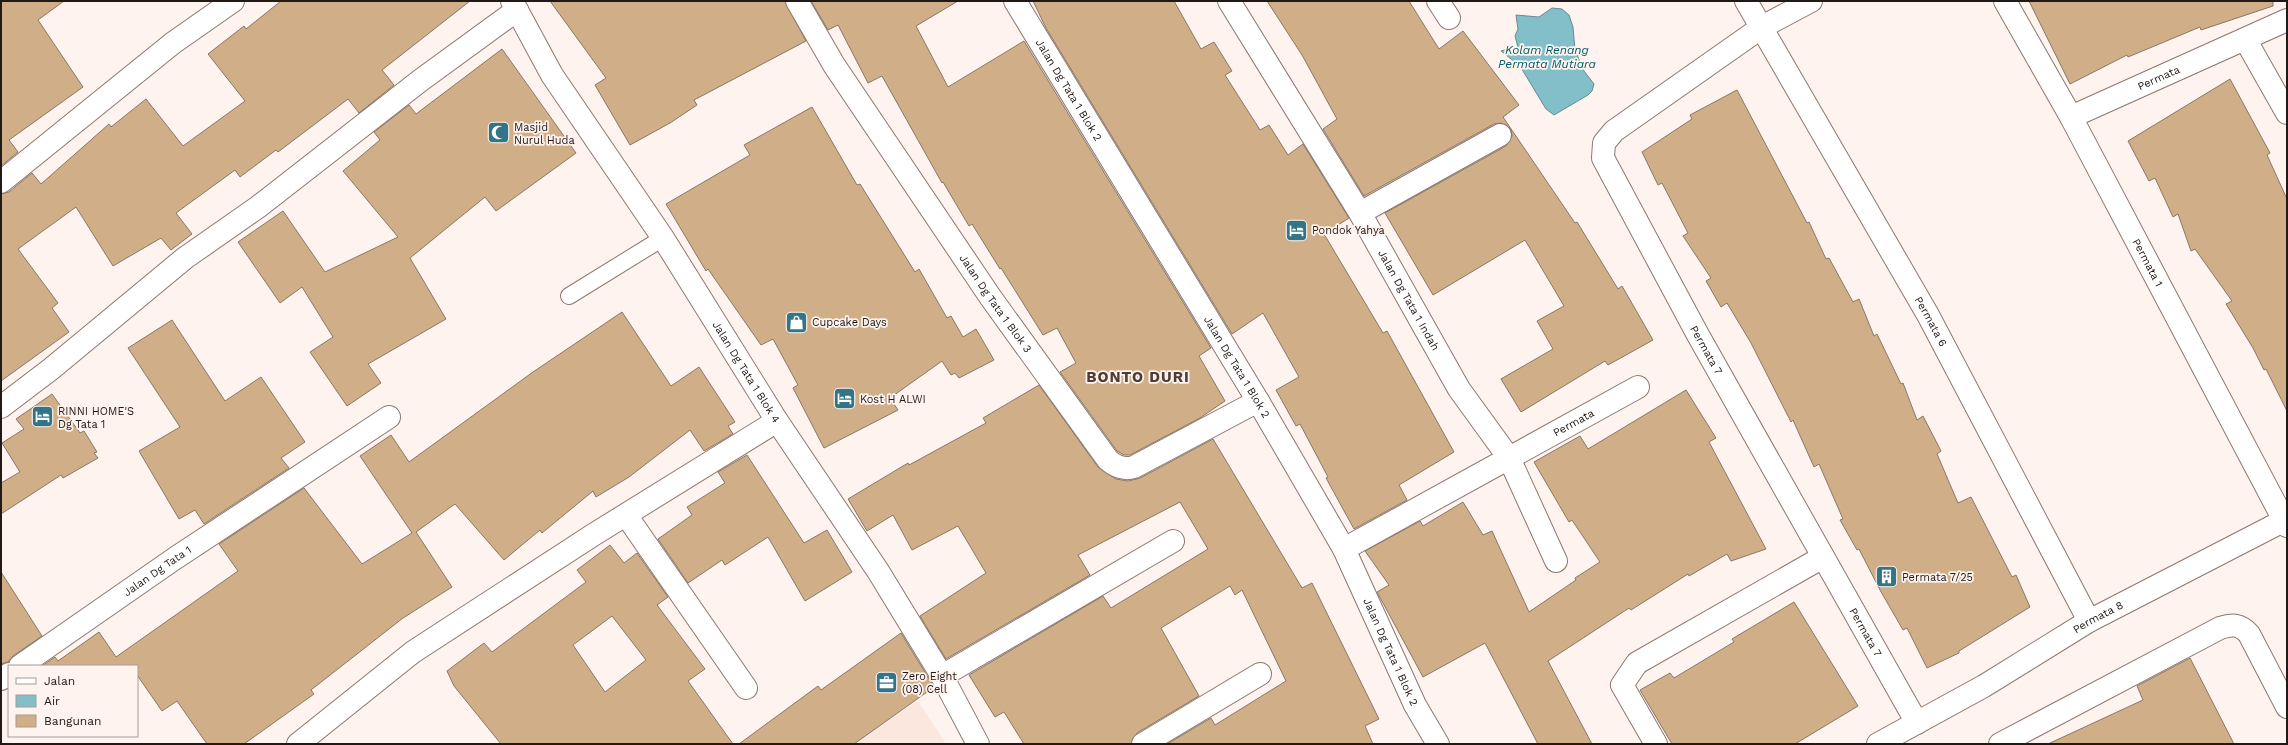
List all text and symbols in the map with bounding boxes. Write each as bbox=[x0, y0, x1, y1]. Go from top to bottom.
street label: Jalan Dg Tata 1 Blok 2 bbox=[1033, 37, 1104, 143]
water label: Kolam Renang Permata Mutiara bbox=[1498, 43, 1597, 71]
street label: Permata bbox=[2136, 63, 2182, 93]
mosque icon: Masjid Nurul Huda bbox=[485, 120, 511, 146]
place label: Masjid Nurul Huda bbox=[514, 121, 575, 147]
hotel icon: Pondok Yahya bbox=[1283, 217, 1309, 243]
place label: Pondok Yahya bbox=[1312, 224, 1385, 237]
street label: Permata 1 bbox=[2129, 237, 2165, 289]
street label: Jalan Dg Tata 1 Indah bbox=[1375, 248, 1442, 353]
street label: Jalan Dg Tata 1 Blok 3 bbox=[957, 252, 1034, 355]
street label: Permata 6 bbox=[1912, 294, 1950, 349]
shop icon: Cupcake Days bbox=[783, 309, 809, 335]
street label: Jalan Dg Tata 1 Blok 2 bbox=[1201, 314, 1272, 420]
place label: Cupcake Days bbox=[812, 316, 887, 329]
street label: Jalan Dg Tata 1 Blok 4 bbox=[709, 319, 783, 425]
street label: Permata 7 bbox=[1687, 323, 1725, 377]
district label: BONTO DURI bbox=[1086, 368, 1190, 386]
hotel icon: Kost H ALWI bbox=[832, 386, 858, 412]
place label: Kost H ALWI bbox=[860, 393, 926, 406]
hotel icon: RINNI HOME'S Dg Tata 1 bbox=[30, 404, 56, 430]
place label: RINNI HOME'S Dg Tata 1 bbox=[58, 405, 134, 431]
street label: Permata bbox=[1551, 406, 1596, 440]
street label: Jalan Dg Tata 1 bbox=[121, 543, 194, 599]
building icon: Permata 7/25 bbox=[1874, 564, 1900, 590]
place label: Permata 7/25 bbox=[1902, 571, 1973, 584]
street label: Jalan Dg Tata 1 Blok 2 bbox=[1360, 596, 1420, 708]
street label: Permata 8 bbox=[2071, 599, 2126, 636]
street label: Permata 7 bbox=[1846, 606, 1884, 659]
legend bbox=[8, 665, 138, 737]
office icon: Zero Eight (08) Cell bbox=[874, 669, 900, 695]
place label: Zero Eight (08) Cell bbox=[902, 670, 957, 696]
text: Jalan bbox=[44, 674, 75, 688]
text: Air bbox=[44, 694, 60, 708]
text: Bangunan bbox=[44, 714, 102, 728]

